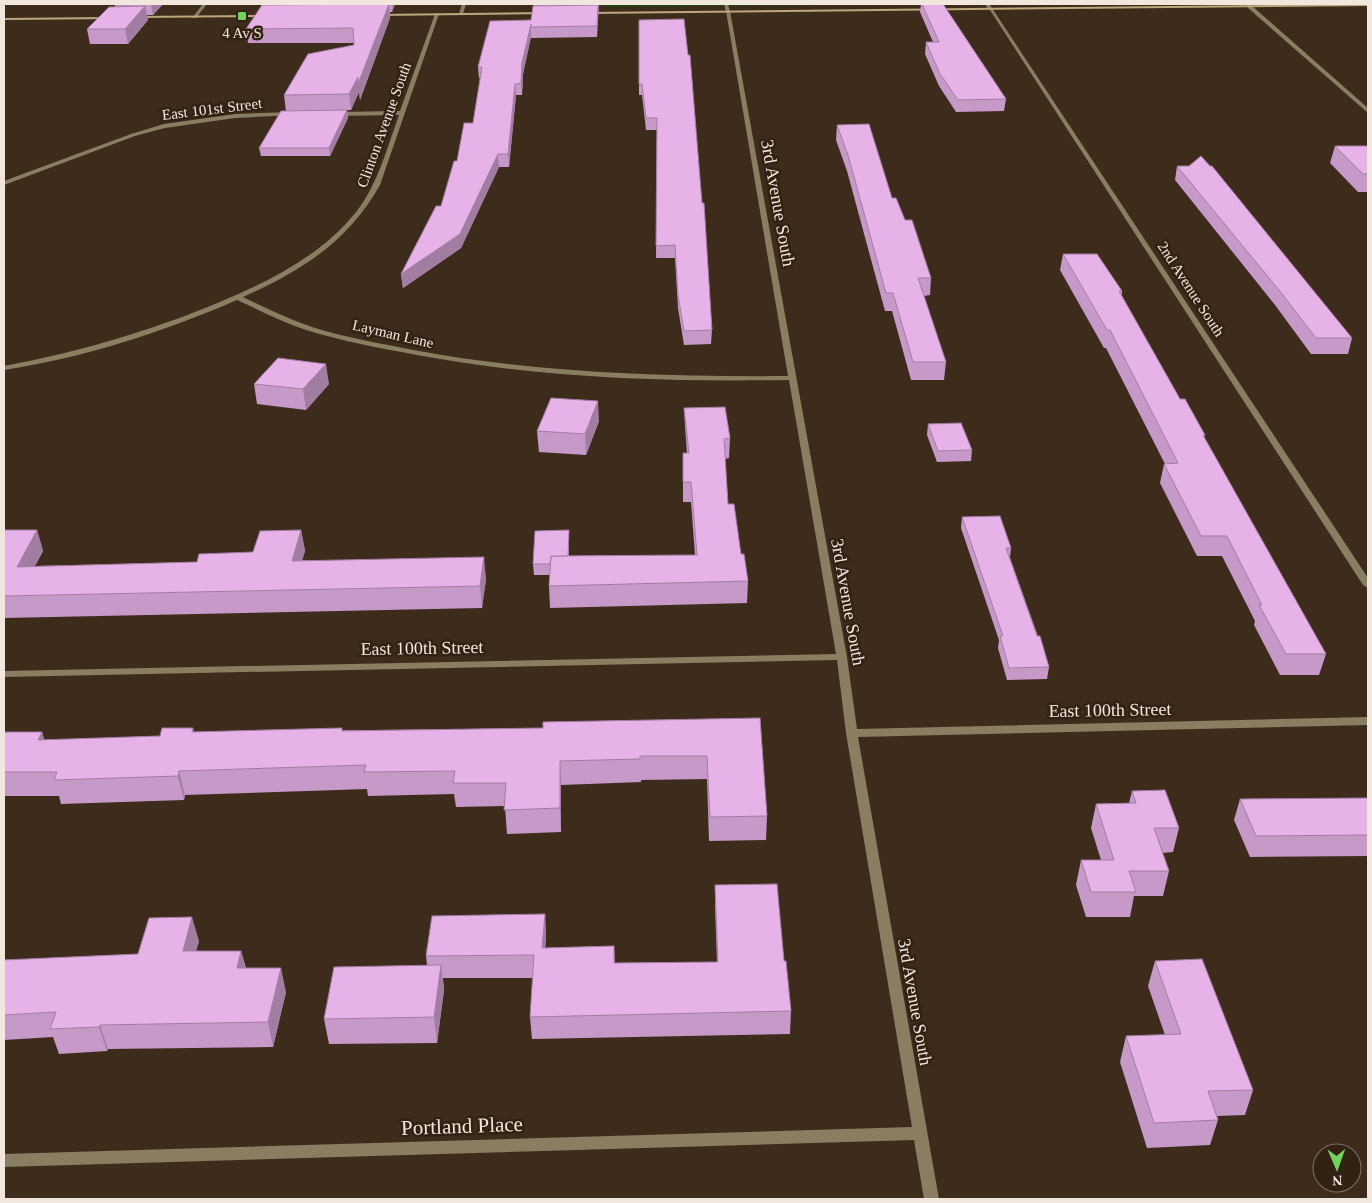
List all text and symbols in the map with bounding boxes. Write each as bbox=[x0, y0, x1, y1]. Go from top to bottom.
marker: 4 Av S bbox=[236, 10, 248, 22]
place label: 4 Av S bbox=[222, 25, 262, 41]
street label: Clinton Avenue South bbox=[354, 60, 414, 190]
street label: East 101st Street bbox=[161, 95, 264, 123]
street label: 3rd Avenue South bbox=[757, 138, 799, 268]
street label: 2nd Avenue South bbox=[1154, 239, 1228, 340]
street label: Layman Lane bbox=[351, 317, 436, 351]
street label: 3rd Avenue South bbox=[827, 537, 869, 667]
street label: East 100th Street bbox=[360, 637, 484, 659]
street label: East 100th Street bbox=[1048, 699, 1172, 721]
street label: 3rd Avenue South bbox=[894, 937, 936, 1067]
street label: Portland Place bbox=[401, 1112, 523, 1140]
north arrow bbox=[1312, 1143, 1362, 1193]
text: N bbox=[1332, 1173, 1343, 1188]

